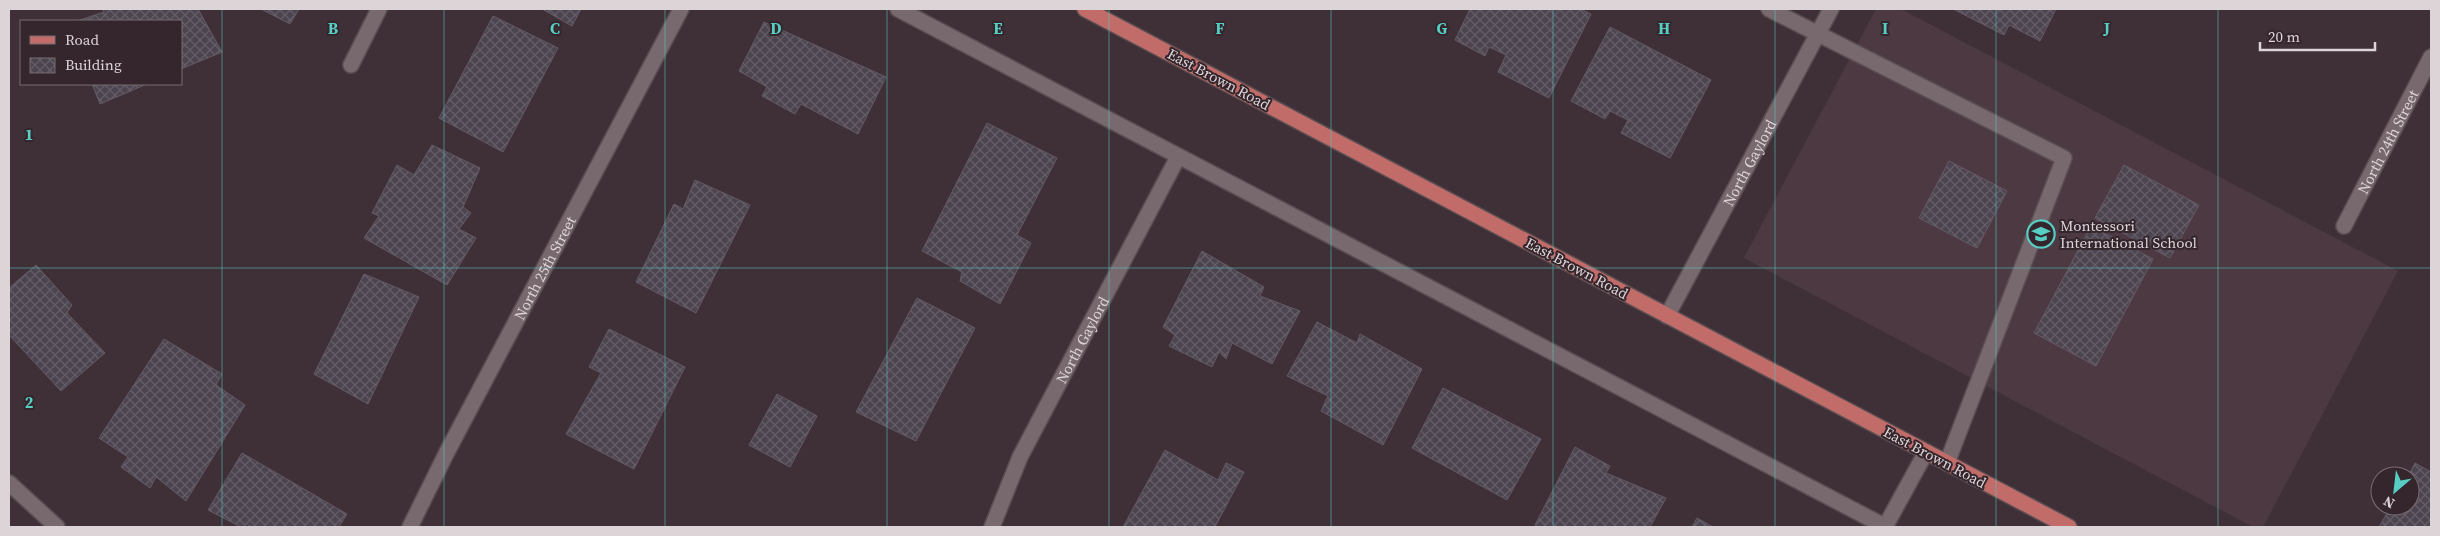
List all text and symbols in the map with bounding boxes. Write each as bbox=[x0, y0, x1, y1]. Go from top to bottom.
text: B bbox=[328, 17, 339, 39]
text: C bbox=[550, 17, 560, 39]
text: D bbox=[770, 17, 782, 39]
text: E bbox=[993, 17, 1003, 39]
text: F bbox=[1215, 17, 1225, 39]
text: G bbox=[1437, 17, 1448, 39]
text: H bbox=[1658, 17, 1670, 39]
text: I bbox=[1882, 17, 1888, 39]
text: J bbox=[2103, 17, 2110, 39]
legend bbox=[20, 20, 182, 85]
scale bar bbox=[2260, 20, 2375, 52]
text: 20 m bbox=[2268, 26, 2300, 47]
text: Road bbox=[65, 29, 99, 50]
street label: East Brown Road bbox=[1164, 43, 1274, 115]
text: Building bbox=[65, 54, 122, 75]
street label: North 24th Street bbox=[2352, 86, 2423, 197]
street label: North Gaylord bbox=[1717, 115, 1781, 210]
text: 1 bbox=[25, 123, 33, 145]
street label: North 25th Street bbox=[508, 212, 580, 323]
place label: Montessori International School bbox=[2060, 215, 2198, 253]
school or university icon: Montessori International School bbox=[2026, 219, 2056, 249]
street label: East Brown Road bbox=[1522, 232, 1632, 304]
street label: North Gaylord bbox=[1050, 292, 1114, 387]
text: 2 bbox=[25, 391, 34, 413]
street label: East Brown Road bbox=[1880, 421, 1990, 493]
north arrow bbox=[2370, 466, 2420, 516]
text: N bbox=[2380, 491, 2398, 514]

